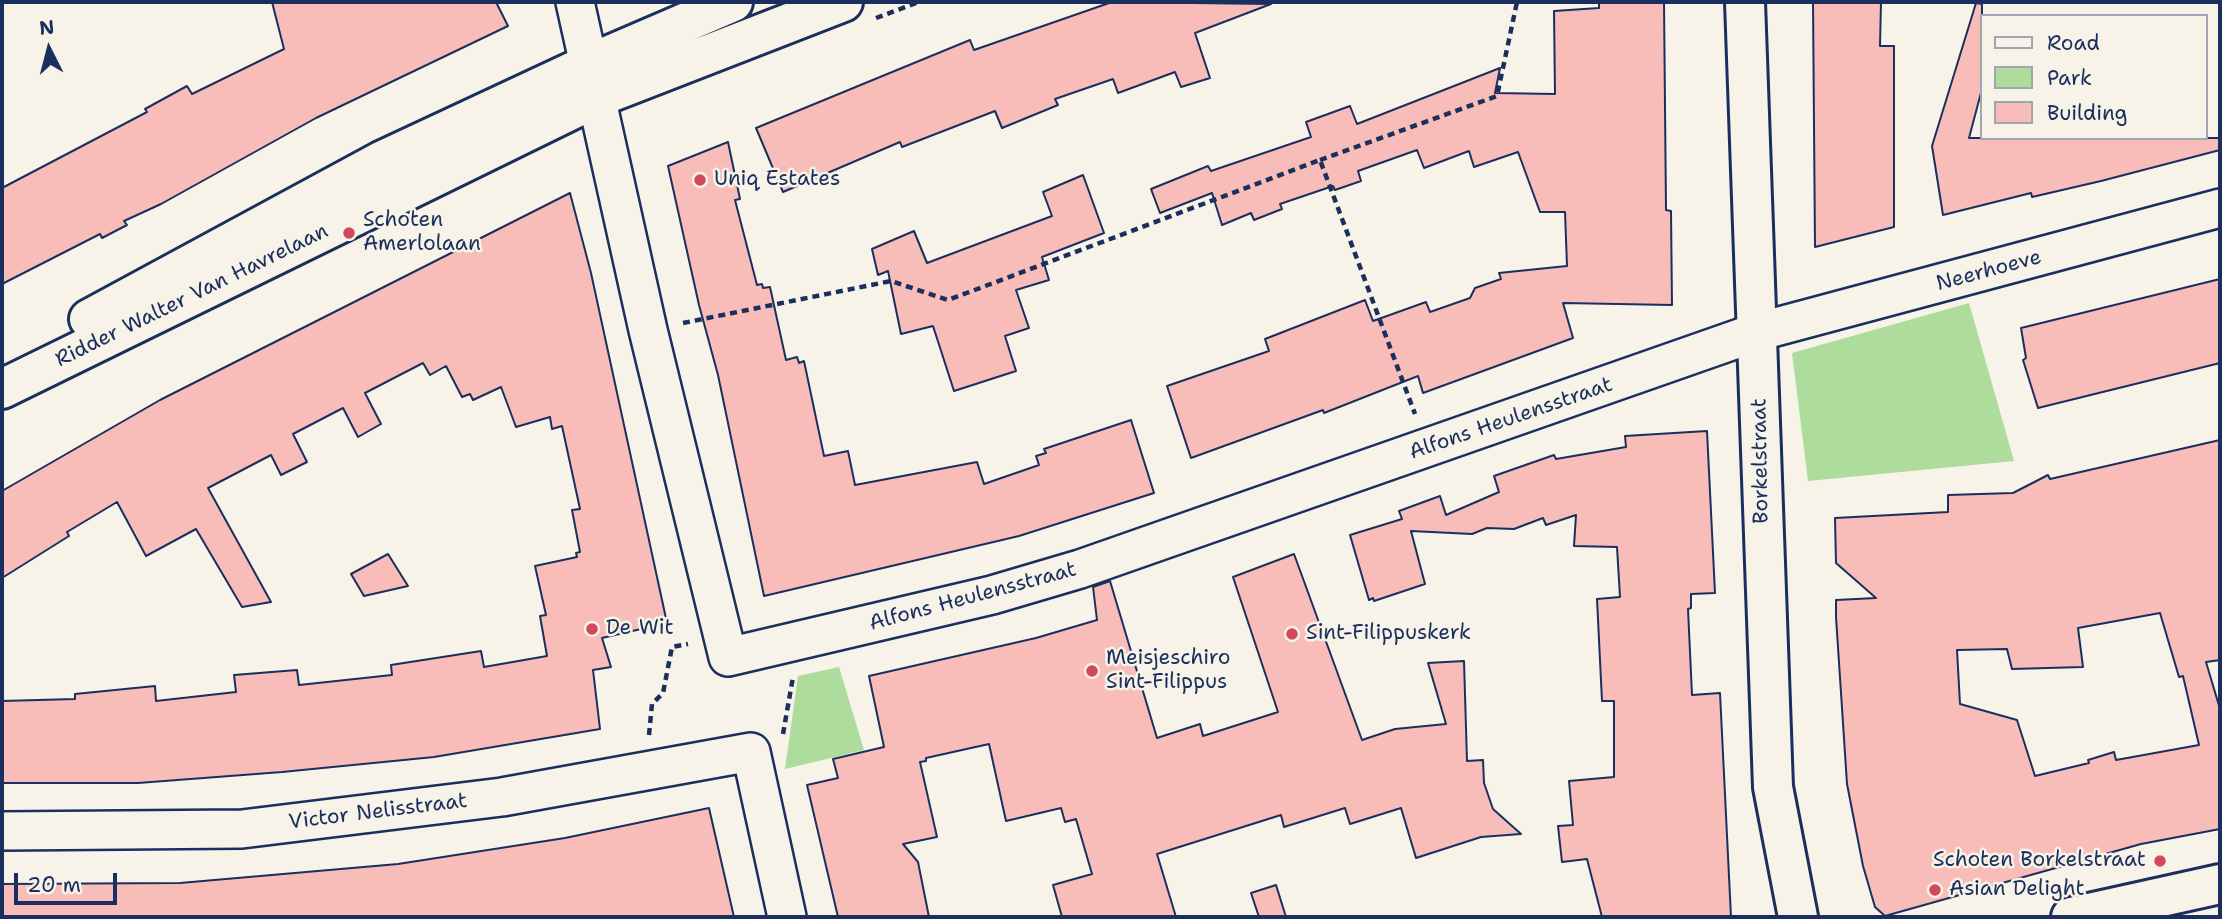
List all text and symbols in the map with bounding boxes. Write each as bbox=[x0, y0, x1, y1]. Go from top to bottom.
north arrow bbox=[14, 14, 84, 84]
text: N bbox=[38, 14, 56, 41]
legend bbox=[1980, 14, 2208, 140]
text: Road bbox=[2047, 29, 2100, 57]
text: Park bbox=[2047, 64, 2092, 92]
text: Building bbox=[2047, 99, 2127, 127]
place label: Uniq Estates bbox=[714, 167, 840, 193]
marker: Uniq Estates bbox=[692, 172, 708, 188]
place label: Schoten Amerlolaan bbox=[363, 208, 481, 258]
street label: Ridder Walter Van Havrelaan bbox=[52, 219, 332, 373]
marker: Schoten Amerlolaan bbox=[341, 225, 357, 241]
street label: Neerhoeve bbox=[1934, 245, 2044, 297]
street label: Alfons Heulensstraat bbox=[1406, 372, 1616, 466]
street label: Borkelstraat bbox=[1747, 398, 1775, 524]
street label: Alfons Heulensstraat bbox=[867, 557, 1079, 637]
place label: De Wit bbox=[606, 616, 674, 642]
marker: De Wit bbox=[584, 621, 600, 637]
place label: Sint-Filippuskerk bbox=[1306, 621, 1471, 647]
marker: Sint-Filippuskerk bbox=[1284, 626, 1300, 642]
place label: Meisjeschiro Sint-Filippus bbox=[1106, 646, 1230, 696]
marker: Meisjeschiro Sint-Filippus bbox=[1084, 663, 1100, 679]
street label: Victor Nelisstraat bbox=[287, 789, 469, 835]
place label: Schoten Borkelstraat bbox=[1933, 848, 2146, 874]
marker: Schoten Borkelstraat bbox=[2152, 853, 2168, 869]
scale bar bbox=[18, 860, 121, 904]
text: 20 m bbox=[27, 871, 81, 899]
place label: Asian Delight bbox=[1949, 877, 2085, 903]
marker: Asian Delight bbox=[1927, 882, 1943, 898]

